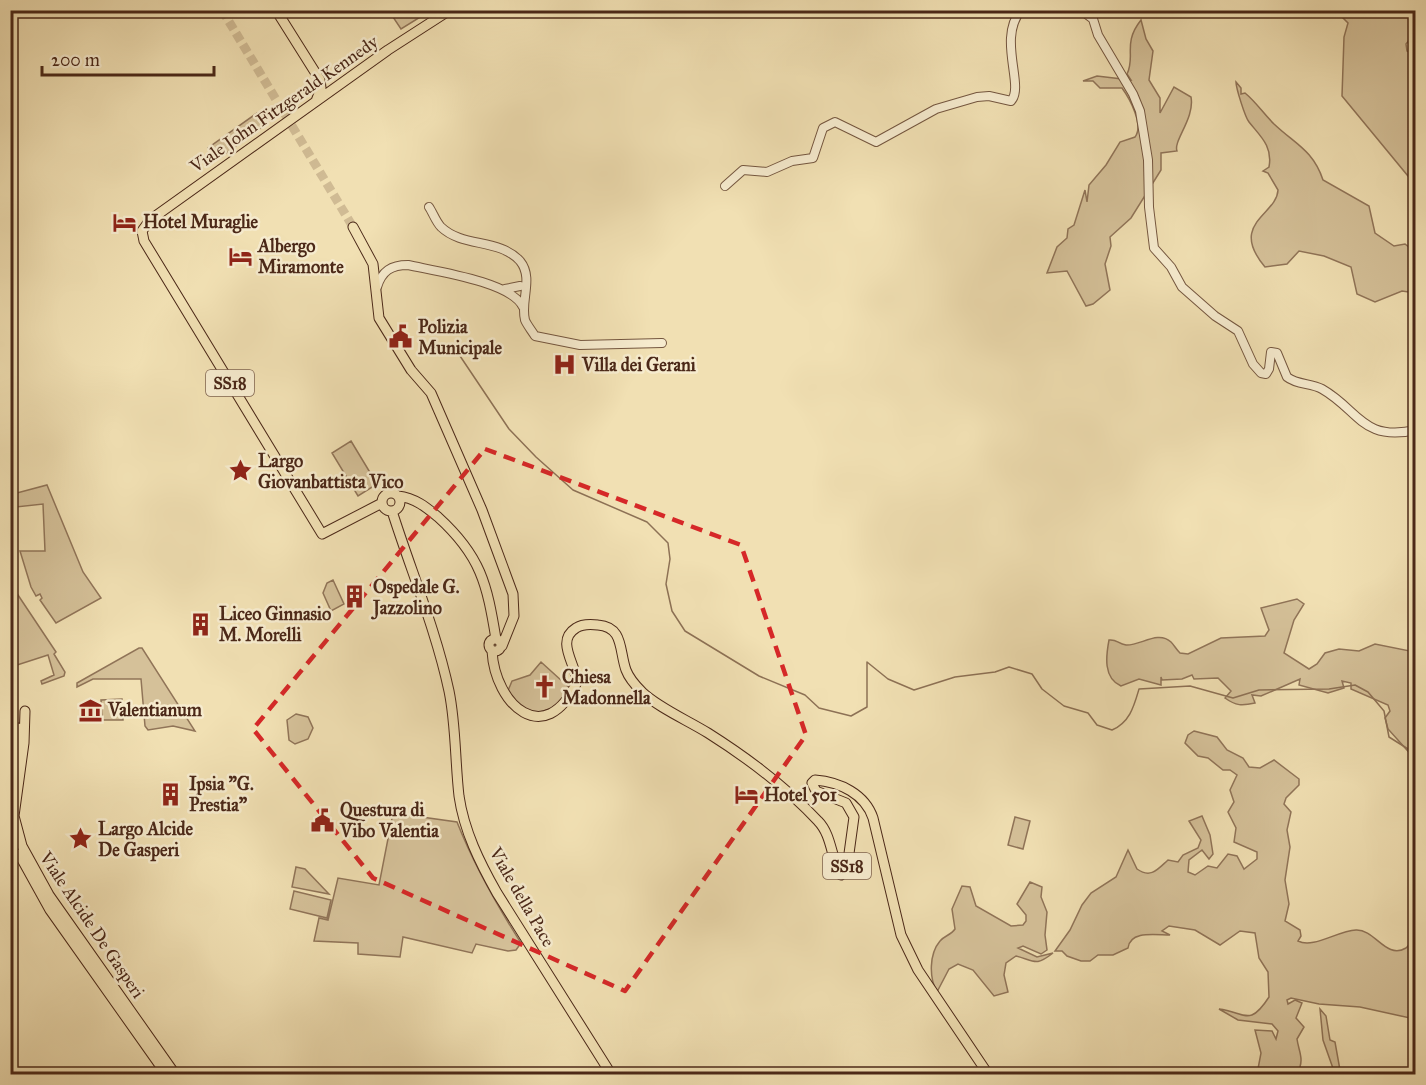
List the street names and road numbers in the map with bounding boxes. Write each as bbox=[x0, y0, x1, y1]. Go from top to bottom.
street label: Viale John Fitzgerald Kennedy bbox=[185, 30, 383, 179]
road number: SS18 bbox=[206, 370, 254, 396]
street label: Viale della Pace bbox=[484, 842, 559, 951]
street label: Viale Alcide De Gasperi bbox=[34, 847, 149, 1003]
road number: SS18 bbox=[823, 853, 871, 879]

